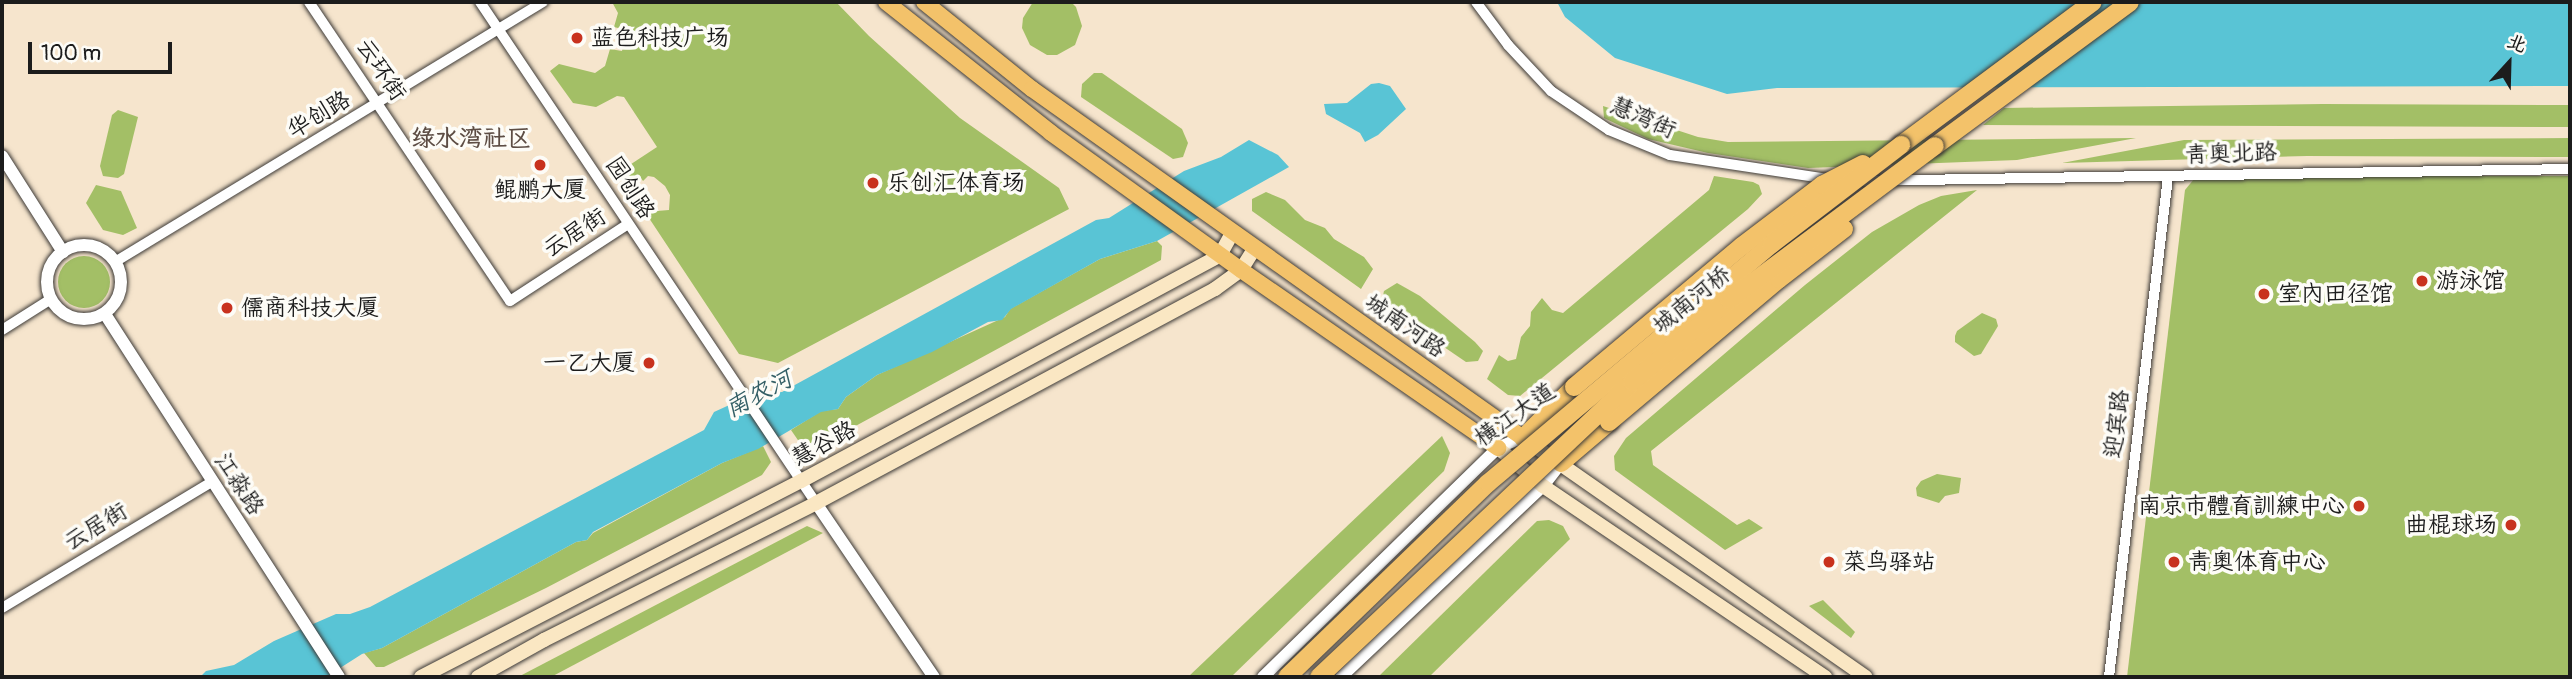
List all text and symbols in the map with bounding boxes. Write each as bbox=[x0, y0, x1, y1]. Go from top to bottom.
place label: 蓝色科技广场 bbox=[591, 24, 729, 52]
scale bar bbox=[32, 28, 175, 72]
north arrow bbox=[2474, 28, 2544, 98]
text: 北 bbox=[2504, 29, 2530, 58]
marker: 蓝色科技广场 bbox=[569, 30, 585, 46]
street label: 云环街 bbox=[350, 34, 412, 106]
text: 100 m bbox=[41, 40, 101, 67]
street label: 华创路 bbox=[282, 85, 356, 145]
street label: 慧湾街 bbox=[1606, 91, 1680, 145]
district label: 绿水湾社区 bbox=[411, 125, 531, 153]
street label: 青奥北路 bbox=[2185, 139, 2277, 169]
street label: 园创路 bbox=[600, 152, 660, 224]
marker: 鲲鹏大厦 bbox=[532, 157, 548, 173]
place label: 乐创汇体育场 bbox=[887, 169, 1025, 197]
marker: 乐创汇体育场 bbox=[865, 175, 881, 191]
place label: 鲲鹏大厦 bbox=[494, 176, 586, 204]
street label: 云居街 bbox=[539, 203, 611, 263]
street label: 城南河桥 bbox=[1648, 260, 1736, 340]
place label: 游泳馆 bbox=[2436, 267, 2505, 295]
marker: 游泳馆 bbox=[2414, 273, 2430, 289]
place label: 室内田径馆 bbox=[2278, 280, 2393, 308]
marker: 室内田径馆 bbox=[2256, 286, 2272, 302]
street label: 城南河路 bbox=[1359, 288, 1451, 364]
place label: 儒商科技大厦 bbox=[241, 294, 379, 322]
marker: 儒商科技大厦 bbox=[219, 300, 235, 316]
place label: 一乙大厦 bbox=[543, 349, 635, 377]
marker: 一乙大厦 bbox=[641, 355, 657, 371]
water label: 南农河 bbox=[720, 364, 798, 424]
street label: 横江大道 bbox=[1469, 377, 1561, 453]
street label: 迎宾路 bbox=[2099, 388, 2135, 460]
street label: 慧谷路 bbox=[787, 416, 861, 472]
street label: 江淼路 bbox=[209, 448, 269, 520]
place label: 南京市體育訓練中心 bbox=[2138, 492, 2345, 520]
street label: 云居街 bbox=[59, 497, 133, 557]
marker: 南京市體育訓練中心 bbox=[2351, 498, 2367, 514]
place label: 曲棍球场 bbox=[2405, 511, 2497, 539]
marker: 曲棍球场 bbox=[2503, 517, 2519, 533]
place label: 菜鸟驿站 bbox=[1843, 548, 1935, 576]
place label: 青奥体育中心 bbox=[2188, 548, 2326, 576]
marker: 菜鸟驿站 bbox=[1821, 554, 1837, 570]
marker: 青奥体育中心 bbox=[2166, 554, 2182, 570]

